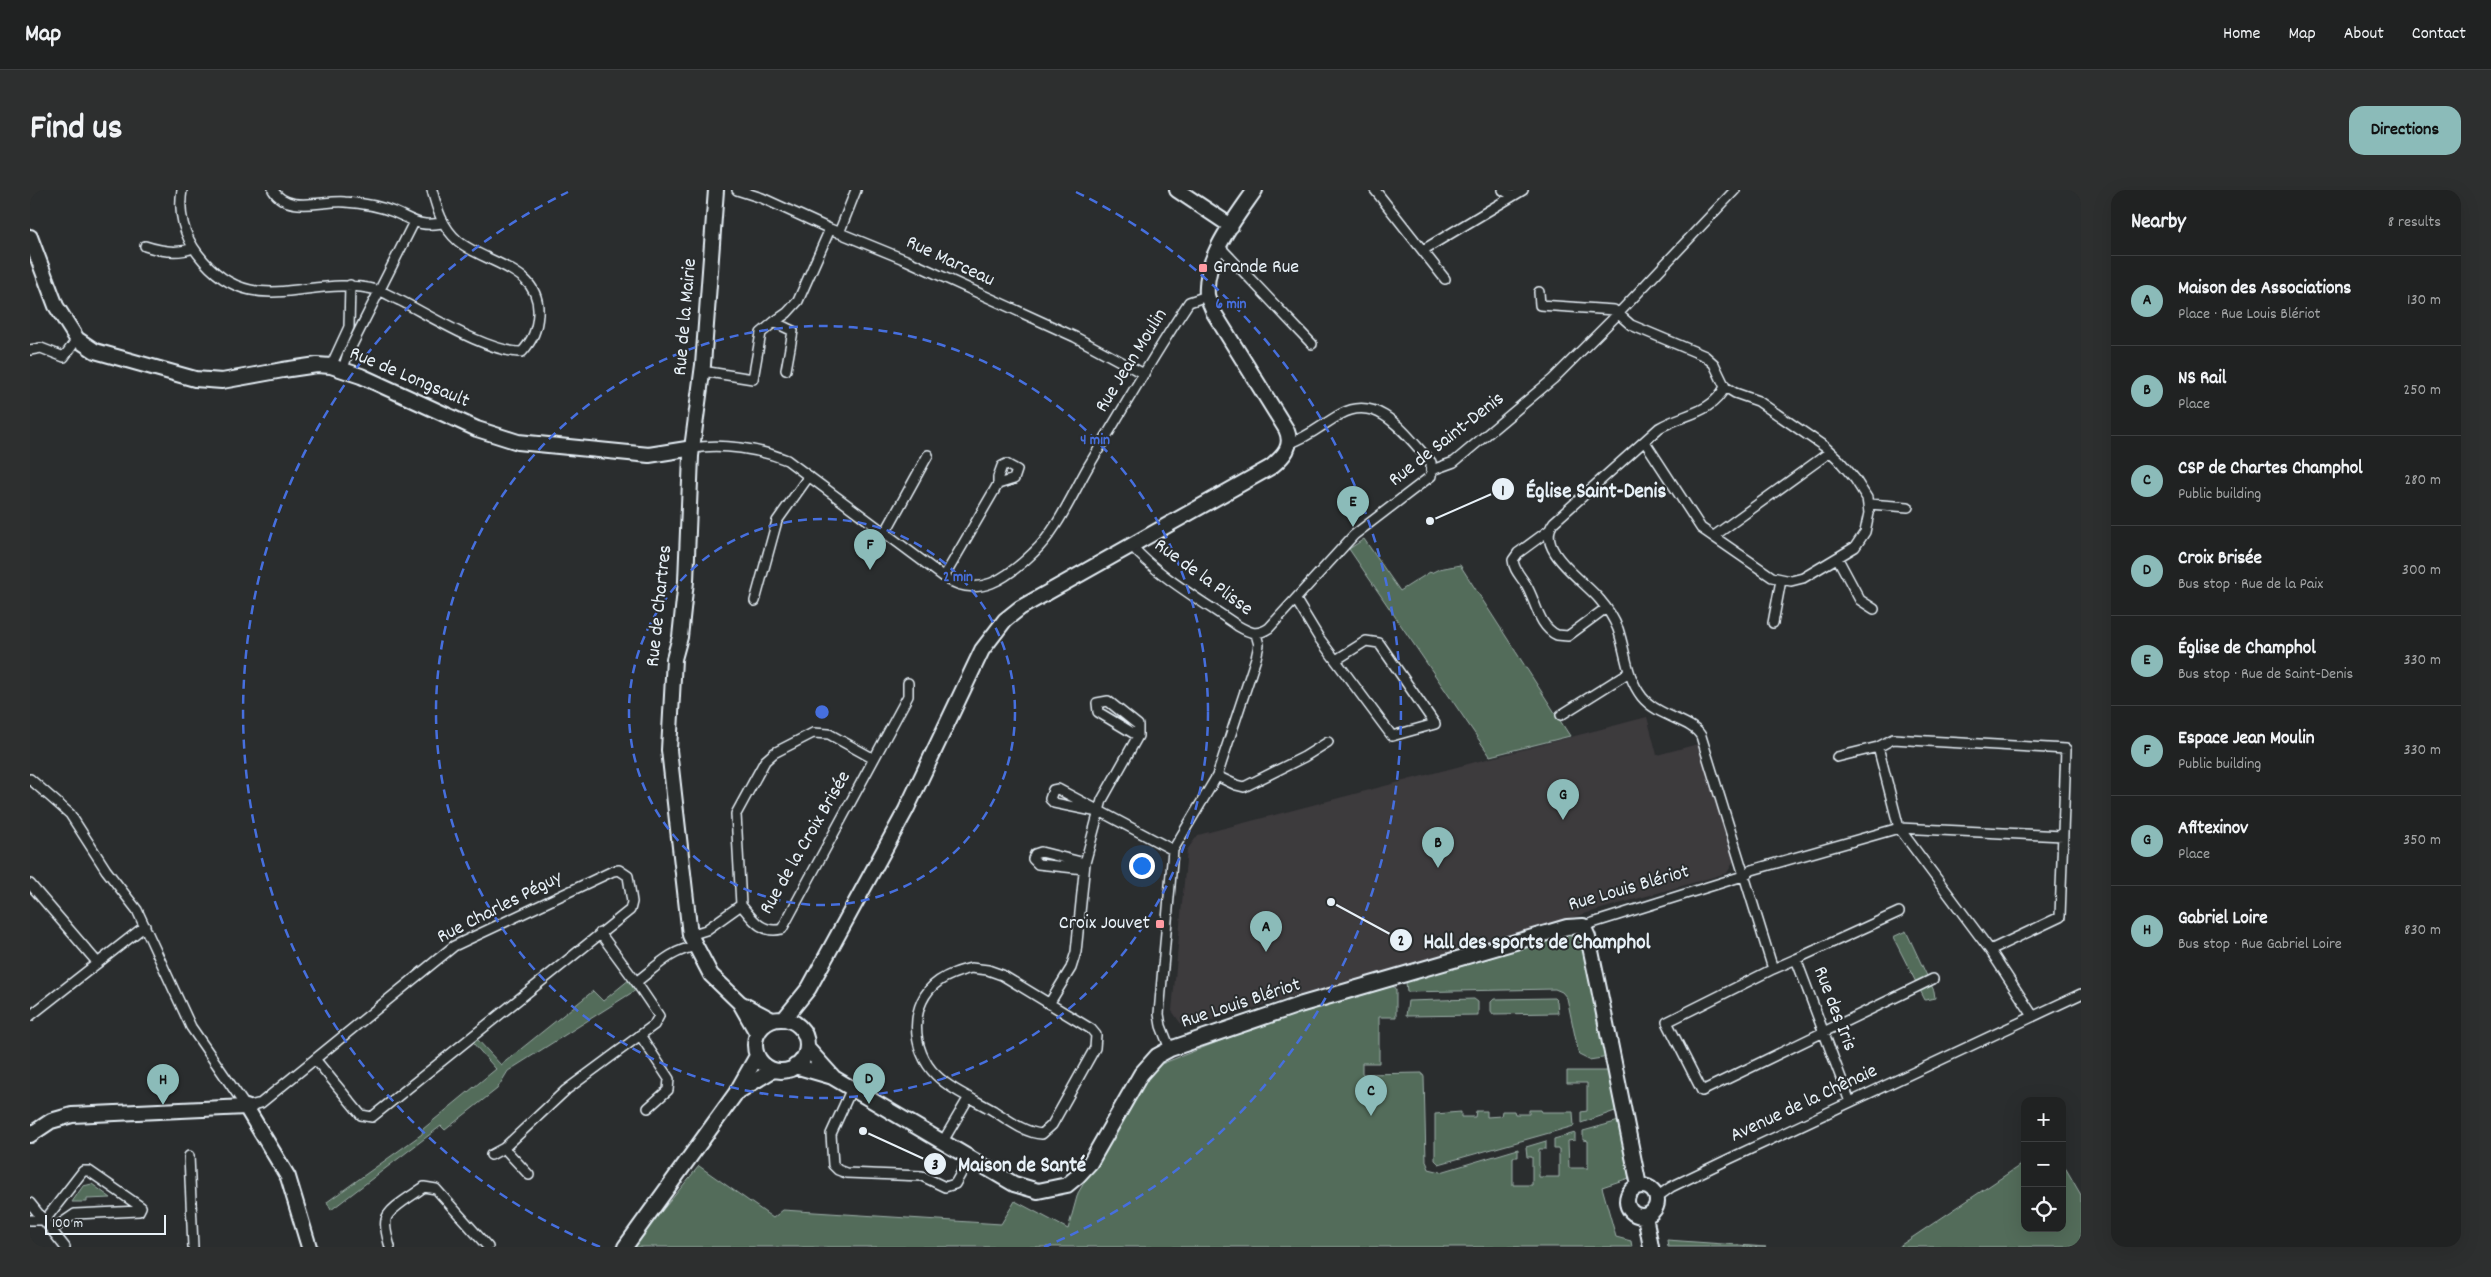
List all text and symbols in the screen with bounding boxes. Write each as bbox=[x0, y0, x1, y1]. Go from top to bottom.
text: Map bbox=[25, 18, 61, 52]
text: Home bbox=[2223, 22, 2260, 47]
text: Map bbox=[2288, 22, 2316, 47]
text: About bbox=[2344, 22, 2384, 47]
text: Contact bbox=[2412, 22, 2466, 47]
text: Find us bbox=[30, 105, 122, 155]
button: Directions bbox=[2349, 106, 2461, 155]
text: Nearby bbox=[2131, 208, 2186, 238]
text: 8 results bbox=[2388, 211, 2441, 234]
street label: Rue Marceau bbox=[901, 229, 999, 295]
place label: Grande Rue bbox=[1213, 254, 1299, 282]
street label: Rue de la Mairie bbox=[667, 257, 705, 377]
marker: Grande Rue bbox=[1197, 262, 1209, 274]
text: Maison des Associations bbox=[2178, 276, 2351, 303]
text: A bbox=[2143, 289, 2151, 312]
text: 130 m bbox=[2407, 289, 2441, 312]
text: 6 min bbox=[1216, 294, 1246, 316]
text: Place · Rue Louis Blériot bbox=[2178, 303, 2321, 326]
street label: Rue Jean Moulin bbox=[1089, 304, 1175, 418]
street label: Rue de Longsault bbox=[345, 340, 473, 416]
text: NS Rail bbox=[2178, 366, 2226, 393]
text: B bbox=[2143, 379, 2151, 402]
text: 250 m bbox=[2403, 379, 2441, 402]
street label: Rue de Saint-Denis bbox=[1383, 386, 1511, 494]
text: Place bbox=[2178, 393, 2210, 416]
text: 4 min bbox=[1080, 430, 1110, 452]
text: CSP de Chartes Champhol bbox=[2178, 456, 2363, 483]
text: C bbox=[2143, 469, 2151, 492]
text: 280 m bbox=[2404, 469, 2441, 492]
callout: Église Saint-Denis bbox=[1490, 471, 1676, 507]
text: Église Saint-Denis bbox=[1526, 478, 1666, 508]
text: 1 bbox=[1501, 481, 1505, 503]
text: Public building bbox=[2178, 483, 2261, 506]
pin: E bbox=[1337, 486, 1369, 527]
pin: F bbox=[854, 529, 886, 570]
street label: Rue de la Plisse bbox=[1148, 532, 1258, 624]
street label: Rue de Chartres bbox=[640, 544, 680, 668]
text: Croix Brisée bbox=[2178, 546, 2262, 573]
text: D bbox=[2143, 559, 2151, 582]
text: 300 m bbox=[2402, 559, 2441, 582]
text: 2 min bbox=[943, 567, 973, 589]
text: Bus stop · Rue de la Paix bbox=[2178, 573, 2323, 596]
text: Église de Champhol bbox=[2178, 636, 2316, 663]
text: E bbox=[2143, 649, 2151, 672]
text: 330 m bbox=[2403, 649, 2441, 672]
text: Bus stop · Rue de Saint-Denis bbox=[2178, 663, 2353, 686]
centre of rings bbox=[813, 703, 831, 721]
text: Espace Jean Moulin bbox=[2178, 726, 2315, 753]
text: F bbox=[2143, 739, 2151, 762]
text: 330 m bbox=[2403, 739, 2441, 762]
text: Public building bbox=[2178, 753, 2261, 776]
street label: Rue de la Croix Brisée bbox=[754, 766, 859, 920]
pin: G bbox=[1547, 779, 1579, 820]
text: Afitexinov bbox=[2178, 816, 2248, 843]
pin: B bbox=[1422, 827, 1454, 868]
text: G bbox=[2143, 829, 2151, 852]
text: 350 m bbox=[2403, 829, 2441, 852]
text: Place bbox=[2178, 843, 2210, 866]
your location bbox=[1129, 853, 1155, 879]
street label: Rue Louis Blériot bbox=[1565, 858, 1693, 920]
street label: Rue Charles Péguy bbox=[432, 864, 568, 952]
text: Gabriel Loire bbox=[2178, 906, 2268, 933]
place label: Croix Jouvet bbox=[1059, 910, 1150, 938]
pin: A bbox=[1250, 911, 1282, 952]
marker: Croix Jouvet bbox=[1154, 918, 1166, 930]
text: H bbox=[2143, 919, 2151, 942]
text: 830 m bbox=[2404, 919, 2441, 942]
callout: Hall des sports de Champhol bbox=[1388, 922, 1660, 958]
text: Hall des sports de Champhol bbox=[1423, 929, 1652, 959]
text: 2 bbox=[1398, 931, 1404, 953]
text: Bus stop · Rue Gabriel Loire bbox=[2178, 933, 2342, 956]
street label: Rue des Iris bbox=[1805, 963, 1863, 1055]
street label: Rue Louis Blériot bbox=[1178, 971, 1304, 1037]
street label: Avenue de la Chênaie bbox=[1726, 1058, 1882, 1150]
pin: D bbox=[853, 1063, 885, 1104]
pin: H bbox=[147, 1064, 179, 1105]
pin: C bbox=[1355, 1075, 1387, 1116]
map controls bbox=[2021, 1097, 2066, 1232]
button: + bbox=[2021, 1097, 2066, 1142]
button: − bbox=[2021, 1142, 2066, 1187]
callout: Maison de Santé bbox=[923, 1146, 1096, 1182]
text: Maison de Santé bbox=[958, 1152, 1086, 1182]
text: 3 bbox=[932, 1155, 939, 1177]
button: locate bbox=[2021, 1187, 2066, 1232]
scale bar bbox=[45, 1212, 166, 1235]
text: 100 m bbox=[52, 1214, 83, 1234]

